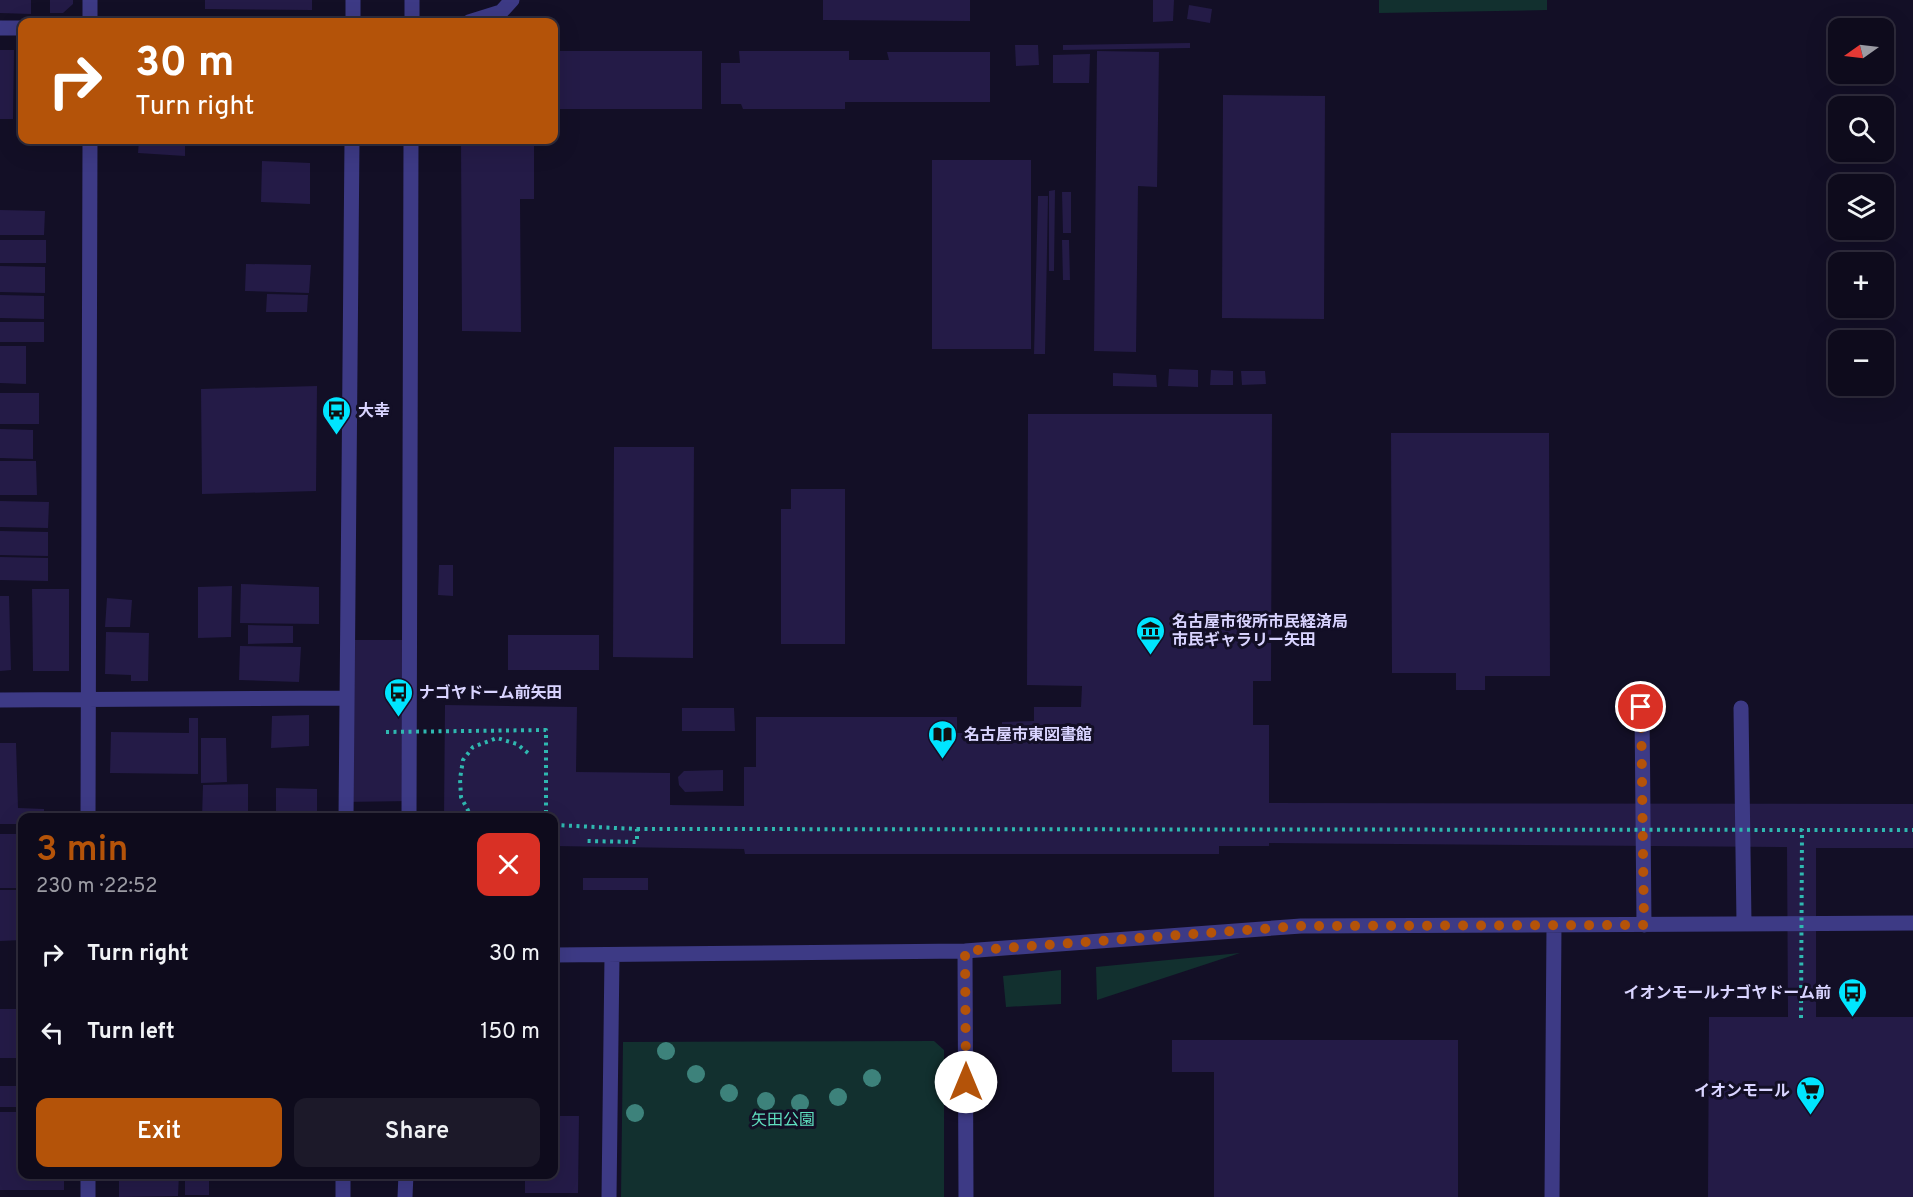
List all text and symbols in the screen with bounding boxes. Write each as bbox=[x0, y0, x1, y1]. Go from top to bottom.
north arrow bbox=[1828, 18, 1894, 84]
map controls bbox=[1828, 18, 1894, 396]
text: 30 m bbox=[135, 38, 234, 91]
icon: right bbox=[36, 42, 114, 120]
text: Turn right bbox=[135, 90, 254, 124]
button: search bbox=[1828, 96, 1894, 162]
button: layers bbox=[1828, 174, 1894, 240]
button: + bbox=[1828, 252, 1894, 318]
button: − bbox=[1828, 330, 1894, 396]
bus stop icon: 大幸 bbox=[321, 394, 353, 436]
place label: 大幸 bbox=[358, 402, 390, 422]
place label: 名古屋市役所市民経済局 市民ギャラリー矢田 bbox=[1172, 613, 1348, 651]
museum icon: 名古屋市役所市民経済局 市民ギャラリー矢田 bbox=[1135, 614, 1167, 656]
bus stop icon: ナゴヤドーム前矢田 bbox=[382, 676, 414, 718]
pin bbox=[1615, 681, 1666, 732]
place label: ナゴヤドーム前矢田 bbox=[419, 683, 563, 704]
icon: arrive bbox=[1624, 690, 1657, 723]
library icon: 名古屋市東図書館 bbox=[927, 718, 959, 760]
place label: 名古屋市東図書館 bbox=[964, 726, 1092, 746]
text: 3 min bbox=[36, 828, 128, 874]
button: close bbox=[477, 833, 540, 896]
text: 230 m · 22:52 bbox=[36, 874, 158, 900]
icon: right bbox=[36, 938, 69, 971]
text: Turn right bbox=[87, 941, 189, 968]
text: 30 m bbox=[489, 941, 540, 968]
bus stop icon: イオンモールナゴヤドーム前 bbox=[1836, 976, 1868, 1018]
place label: イオンモールナゴヤドーム前 bbox=[1623, 983, 1831, 1004]
icon: left bbox=[36, 1016, 69, 1049]
text: Turn left bbox=[87, 1019, 175, 1046]
text: 150 m bbox=[480, 1019, 540, 1046]
position arrow bbox=[934, 1050, 998, 1114]
supermarket icon: イオンモール bbox=[1795, 1074, 1827, 1116]
place label: イオンモール bbox=[1694, 1082, 1790, 1102]
button: Exit bbox=[36, 1098, 282, 1167]
button: Share bbox=[294, 1098, 540, 1167]
park label: 矢田公園 bbox=[751, 1111, 815, 1131]

